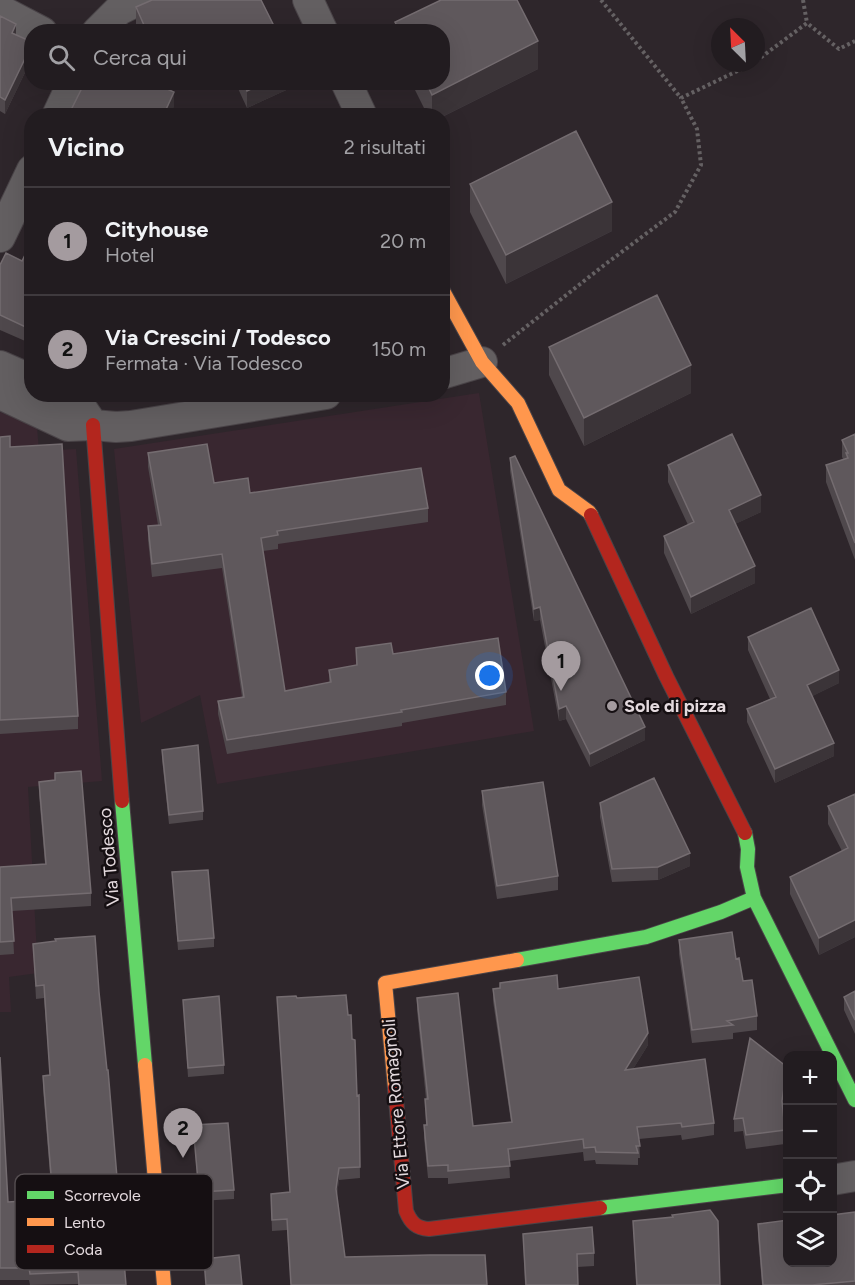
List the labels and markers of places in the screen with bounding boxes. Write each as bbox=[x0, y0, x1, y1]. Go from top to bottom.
pin: 1 bbox=[542, 642, 580, 691]
place label: Sole di pizza bbox=[624, 695, 726, 717]
marker: Sole di pizza bbox=[605, 699, 619, 713]
pin: 2 bbox=[164, 1108, 202, 1158]

